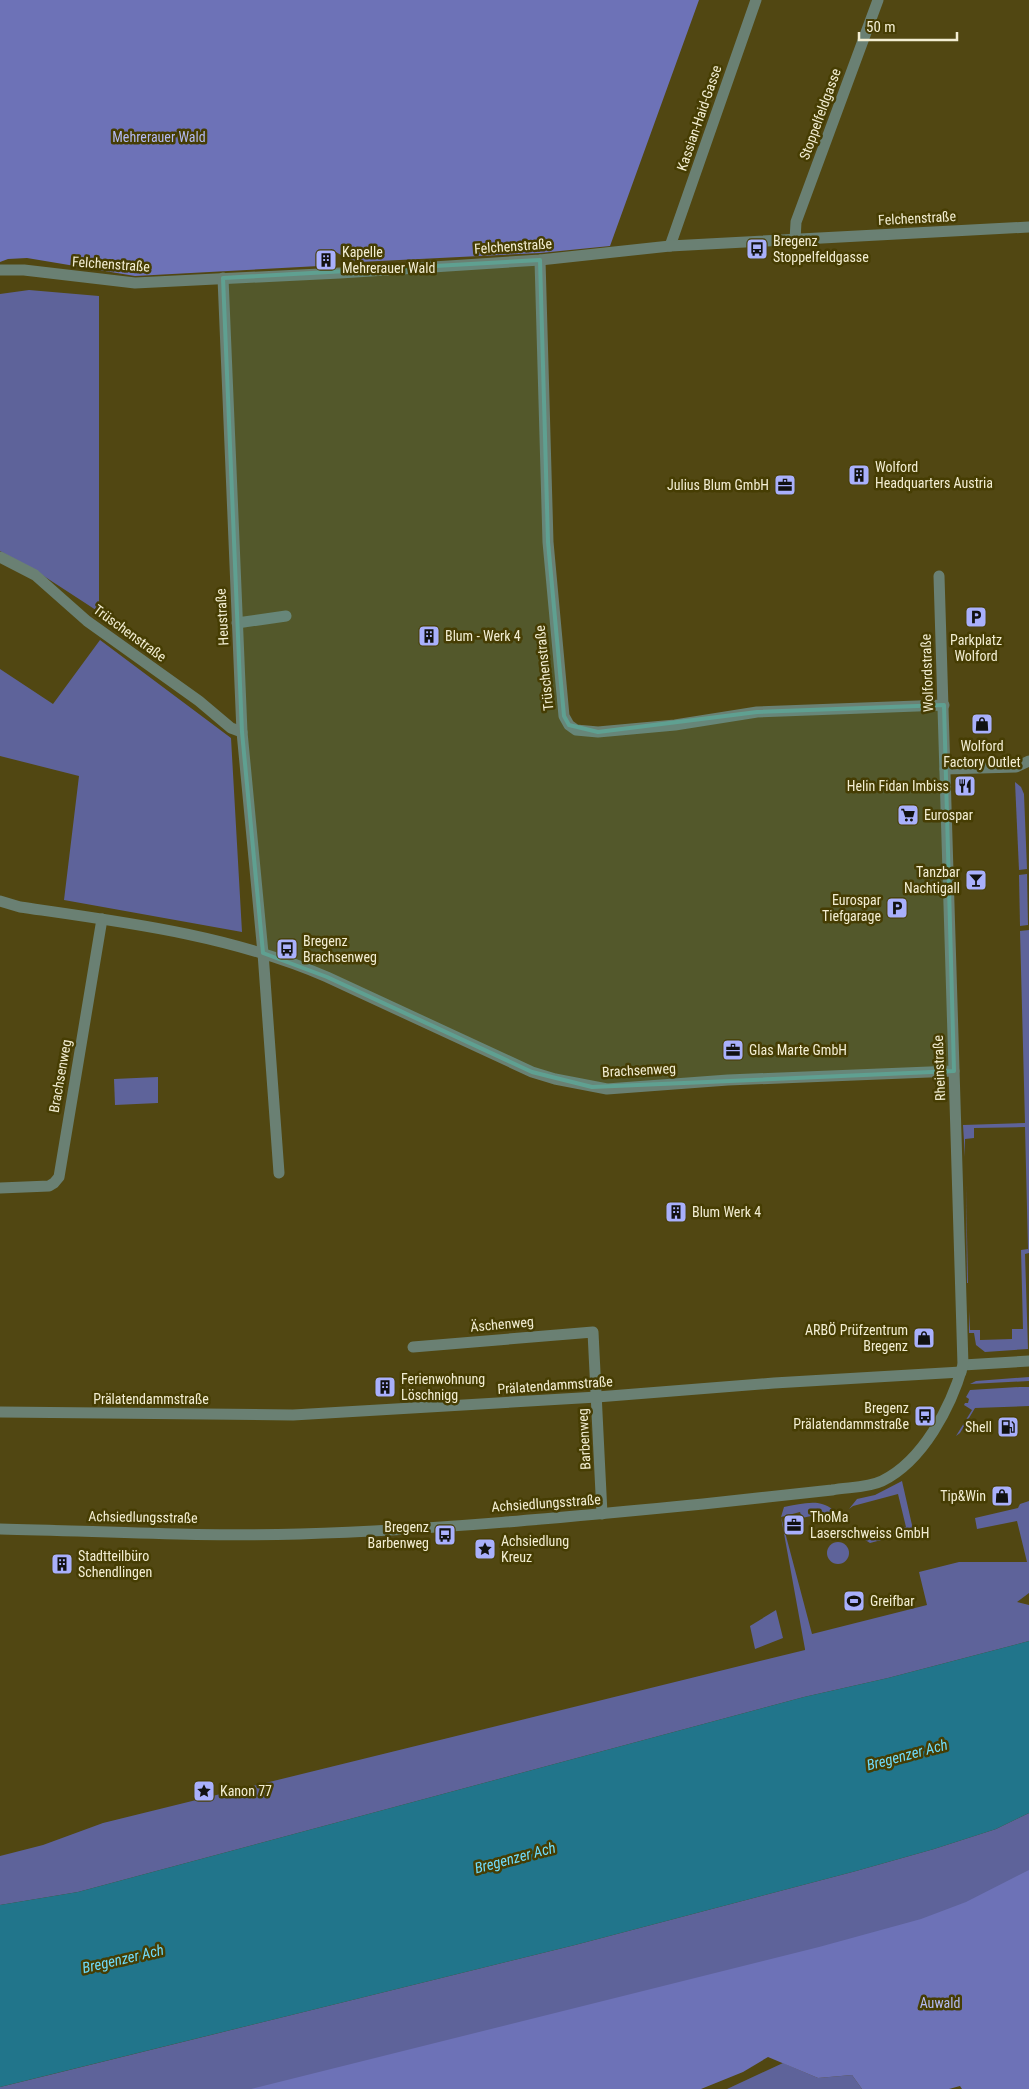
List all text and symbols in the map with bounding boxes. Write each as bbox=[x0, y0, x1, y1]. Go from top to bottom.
scale bar bbox=[859, 10, 956, 42]
text: 50 m bbox=[866, 18, 896, 36]
street label: Kassian-Haid-Gasse bbox=[673, 63, 725, 173]
street label: Stoppelfeldgasse bbox=[796, 66, 844, 162]
park label: Mehrerauer Wald bbox=[112, 129, 206, 145]
street label: Felchenstraße bbox=[878, 208, 957, 228]
place label: Bregenz Stoppelfeldgasse bbox=[773, 233, 869, 265]
street label: Felchenstraße bbox=[474, 235, 553, 257]
bus stop icon: Bregenz Stoppelfeldgasse bbox=[745, 237, 769, 261]
place label: Kapelle Mehrerauer Wald bbox=[342, 244, 435, 276]
building icon: Kapelle Mehrerauer Wald bbox=[314, 248, 338, 272]
street label: Felchenstraße bbox=[72, 253, 151, 275]
place label: Wolford Headquarters Austria bbox=[875, 459, 993, 491]
building icon: Wolford Headquarters Austria bbox=[847, 463, 871, 487]
office icon: Julius Blum GmbH bbox=[773, 473, 797, 497]
place label: Julius Blum GmbH bbox=[667, 477, 769, 493]
street label: Heustraße bbox=[212, 588, 231, 646]
street label: Trüschenstraße bbox=[91, 601, 170, 665]
parking icon: Parkplatz Wolford bbox=[964, 605, 988, 629]
building icon: Blum - Werk 4 bbox=[417, 624, 441, 648]
street label: Trüschenstraße bbox=[532, 624, 556, 712]
place label: Blum - Werk 4 bbox=[445, 628, 521, 644]
place label: Parkplatz Wolford bbox=[950, 632, 1002, 664]
street label: Wolfordstraße bbox=[918, 633, 936, 712]
shop icon: Wolford Factory Outlet bbox=[970, 712, 994, 736]
place label: Wolford Factory Outlet bbox=[943, 738, 1021, 770]
restaurant icon: Helin Fidan Imbiss bbox=[953, 774, 977, 798]
place label: Helin Fidan Imbiss bbox=[847, 778, 949, 794]
supermarket icon: Eurospar bbox=[896, 803, 920, 827]
place label: Eurospar bbox=[924, 807, 973, 823]
place label: Tanzbar Nachtigall bbox=[904, 864, 960, 896]
bar icon: Tanzbar Nachtigall bbox=[964, 868, 988, 892]
place label: Eurospar Tiefgarage bbox=[822, 892, 881, 924]
parking icon: Eurospar Tiefgarage bbox=[885, 896, 909, 920]
place label: Bregenz Brachsenweg bbox=[303, 933, 377, 965]
bus stop icon: Bregenz Brachsenweg bbox=[275, 937, 299, 961]
street label: Rheinstraße bbox=[930, 1034, 948, 1101]
street label: Brachsenweg bbox=[46, 1038, 74, 1114]
office icon: Glas Marte GmbH bbox=[721, 1038, 745, 1062]
place label: Glas Marte GmbH bbox=[749, 1042, 847, 1058]
street label: Brachsenweg bbox=[602, 1060, 676, 1080]
building icon: Blum Werk 4 bbox=[664, 1200, 688, 1224]
place label: Blum Werk 4 bbox=[692, 1204, 761, 1220]
street label: Äschenweg bbox=[470, 1313, 534, 1335]
place label: ARBÖ Prüfzentrum Bregenz bbox=[805, 1322, 908, 1354]
shop icon: ARBÖ Prüfzentrum Bregenz bbox=[912, 1326, 936, 1350]
place label: Ferienwohnung Löschnigg bbox=[401, 1371, 485, 1403]
street label: Prälatendammstraße bbox=[497, 1373, 614, 1397]
building icon: Ferienwohnung Löschnigg bbox=[373, 1375, 397, 1399]
street label: Prälatendammstraße bbox=[93, 1391, 209, 1407]
place label: Bregenz Prälatendammstraße bbox=[793, 1400, 909, 1432]
bus stop icon: Bregenz Prälatendammstraße bbox=[913, 1404, 937, 1428]
street label: Barbenweg bbox=[574, 1408, 594, 1470]
fuel station icon: Shell bbox=[996, 1415, 1020, 1439]
place label: Shell bbox=[965, 1419, 992, 1435]
shop icon: Tip&Win bbox=[990, 1484, 1014, 1508]
place label: Tip&Win bbox=[940, 1488, 986, 1504]
street label: Achsiedlungsstraße bbox=[491, 1491, 602, 1515]
street label: Achsiedlungsstraße bbox=[88, 1508, 198, 1526]
place label: ThoMa Laserschweiss GmbH bbox=[810, 1509, 929, 1541]
office icon: ThoMa Laserschweiss GmbH bbox=[782, 1513, 806, 1537]
place label: Bregenz Barbenweg bbox=[368, 1519, 429, 1551]
bus stop icon: Bregenz Barbenweg bbox=[433, 1523, 457, 1547]
place label: Achsiedlung Kreuz bbox=[501, 1533, 569, 1565]
place icon: Achsiedlung Kreuz bbox=[473, 1537, 497, 1561]
place label: Stadtteilbüro Schendlingen bbox=[78, 1548, 152, 1580]
building icon: Stadtteilbüro Schendlingen bbox=[50, 1552, 74, 1576]
sports icon: Greifbar bbox=[842, 1589, 866, 1613]
place label: Greifbar bbox=[870, 1593, 915, 1609]
water label: Bregenzer Ach bbox=[865, 1736, 949, 1774]
place icon: Kanon 77 bbox=[192, 1779, 216, 1803]
place label: Kanon 77 bbox=[220, 1783, 272, 1799]
water label: Bregenzer Ach bbox=[473, 1839, 557, 1877]
water label: Bregenzer Ach bbox=[80, 1941, 166, 1977]
park label: Auwald bbox=[920, 1995, 960, 2011]

